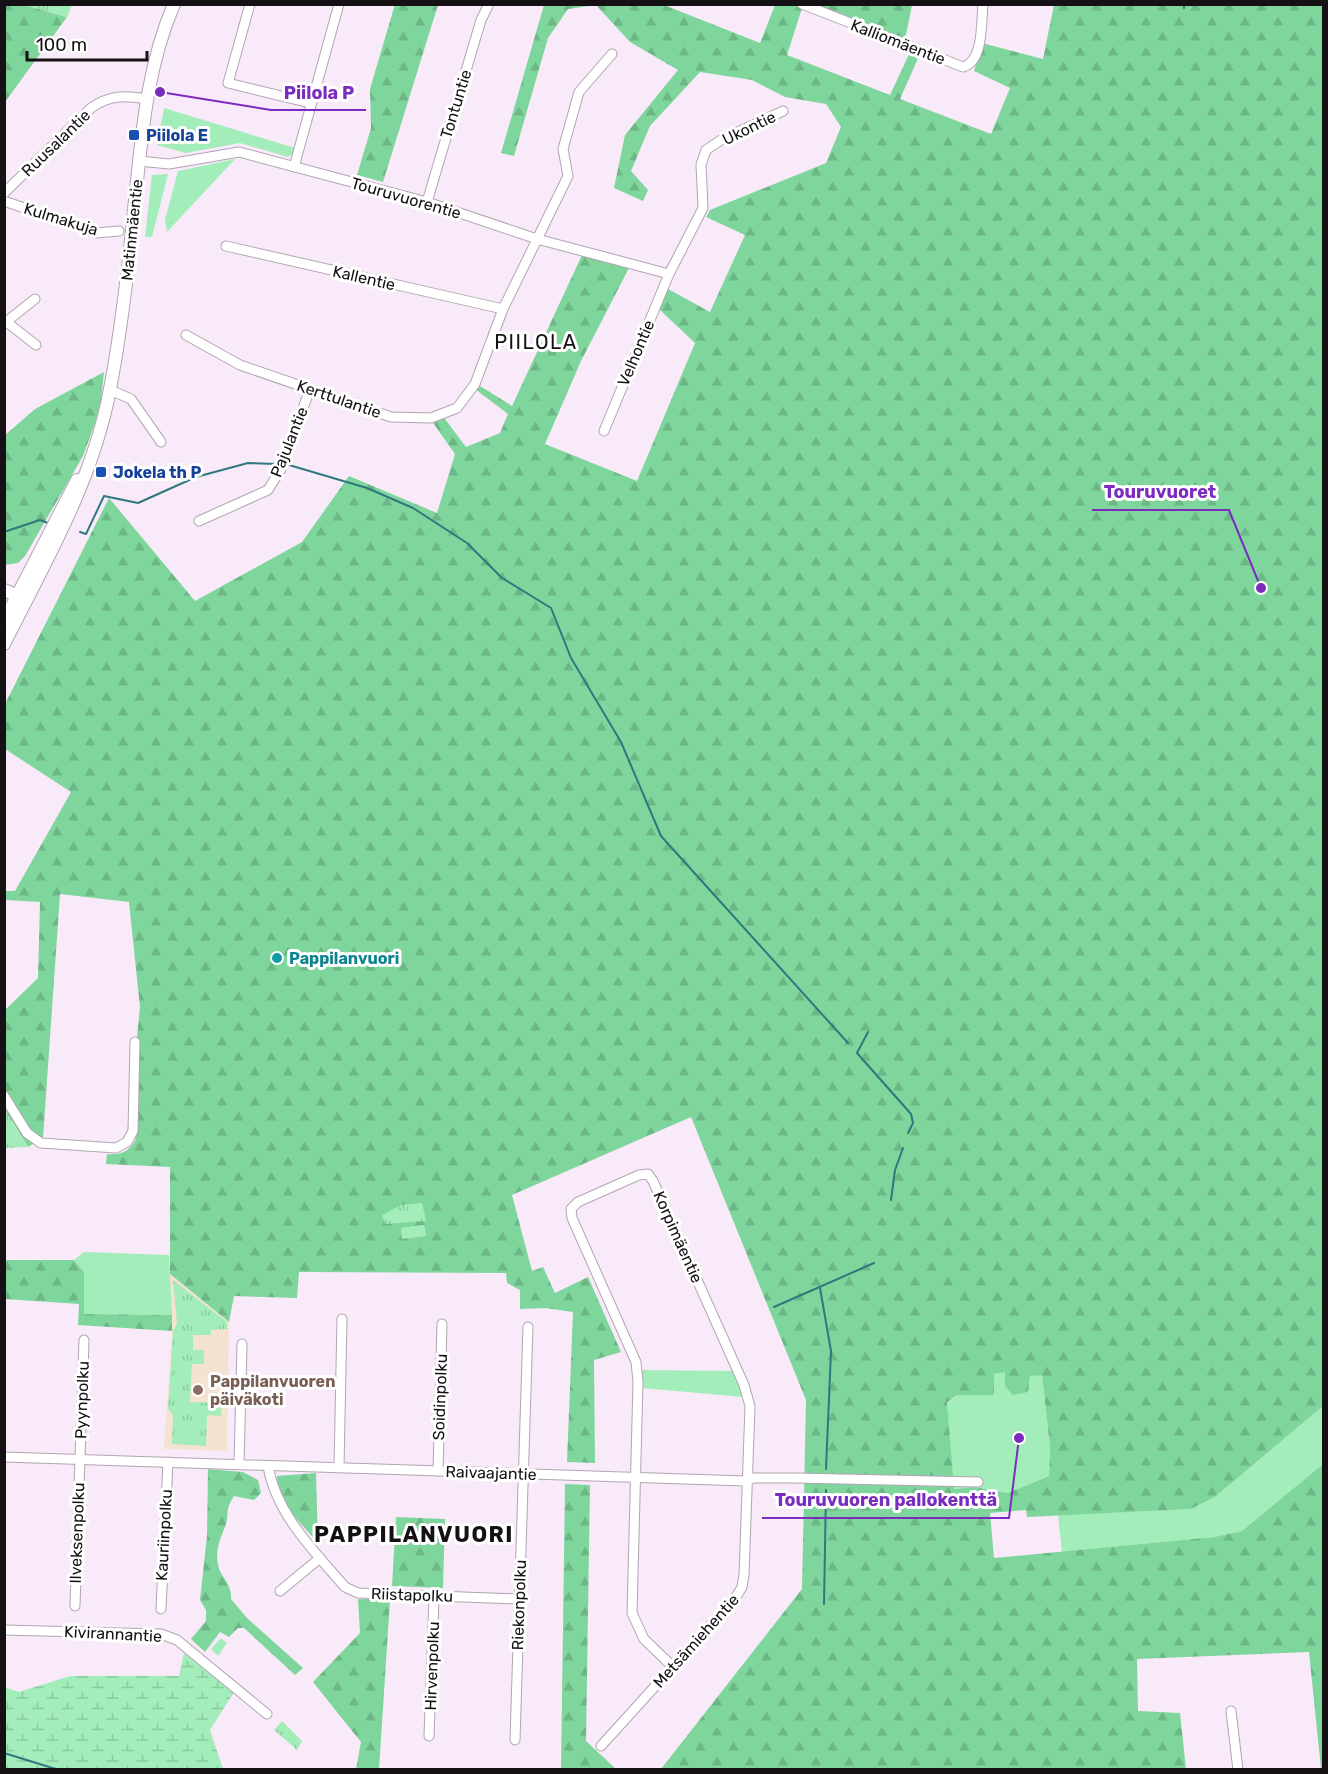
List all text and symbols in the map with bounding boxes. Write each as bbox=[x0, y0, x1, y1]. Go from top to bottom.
street label: Kalliomäentie bbox=[848, 15, 948, 69]
scale bar bbox=[27, 24, 147, 62]
text: 100 m bbox=[36, 34, 87, 56]
street label: Tontuntie bbox=[437, 67, 475, 141]
callout: Piilola P bbox=[271, 74, 366, 110]
text: Piilola P bbox=[284, 82, 354, 104]
street label: Ruusalantie bbox=[18, 106, 94, 180]
street label: Ukontie bbox=[719, 107, 779, 149]
place label: Piilola E bbox=[146, 126, 208, 145]
marker: Piilola E bbox=[127, 128, 141, 142]
street label: Touruvuorentie bbox=[349, 173, 463, 223]
street label: Matinmäentie bbox=[117, 178, 147, 282]
street label: Kulmakuja bbox=[22, 199, 100, 239]
street label: Kallentie bbox=[331, 262, 397, 294]
street label: Velhontie bbox=[614, 317, 658, 389]
district label: PIILOLA bbox=[494, 330, 578, 354]
street label: Kerttulantie bbox=[294, 376, 384, 422]
street label: Pajulantie bbox=[266, 404, 312, 480]
place label: Jokela th P bbox=[113, 463, 201, 482]
marker: Jokela th P bbox=[94, 465, 108, 479]
callout: Touruvuoret bbox=[1092, 474, 1229, 510]
text: Touruvuoret bbox=[1104, 481, 1216, 503]
place label: Pappilanvuori bbox=[289, 949, 399, 968]
marker: Pappilanvuori bbox=[270, 951, 284, 965]
street label: Korpimäentie bbox=[649, 1188, 707, 1286]
street label: Soidinpolku bbox=[429, 1353, 451, 1441]
street label: Pyynpolku bbox=[71, 1361, 93, 1439]
place label: Pappilanvuoren päiväkoti bbox=[210, 1372, 335, 1409]
marker: Pappilanvuoren päiväkoti bbox=[191, 1383, 205, 1397]
street label: Raivaajantie bbox=[445, 1462, 537, 1484]
street label: Ilveksenpolku bbox=[66, 1482, 88, 1584]
callout: Touruvuoren pallokenttä bbox=[762, 1482, 1009, 1518]
street label: Kauriinpolku bbox=[152, 1489, 176, 1581]
text: Touruvuoren pallokenttä bbox=[775, 1489, 997, 1511]
district label: PAPPILANVUORI bbox=[314, 1521, 514, 1548]
street label: Riekonpolku bbox=[508, 1559, 530, 1651]
street label: Riistapolku bbox=[371, 1584, 453, 1606]
street label: Metsämiehentie bbox=[649, 1590, 743, 1692]
street label: Hirvenpolku bbox=[421, 1621, 443, 1711]
street label: Kivirannantie bbox=[64, 1622, 162, 1646]

